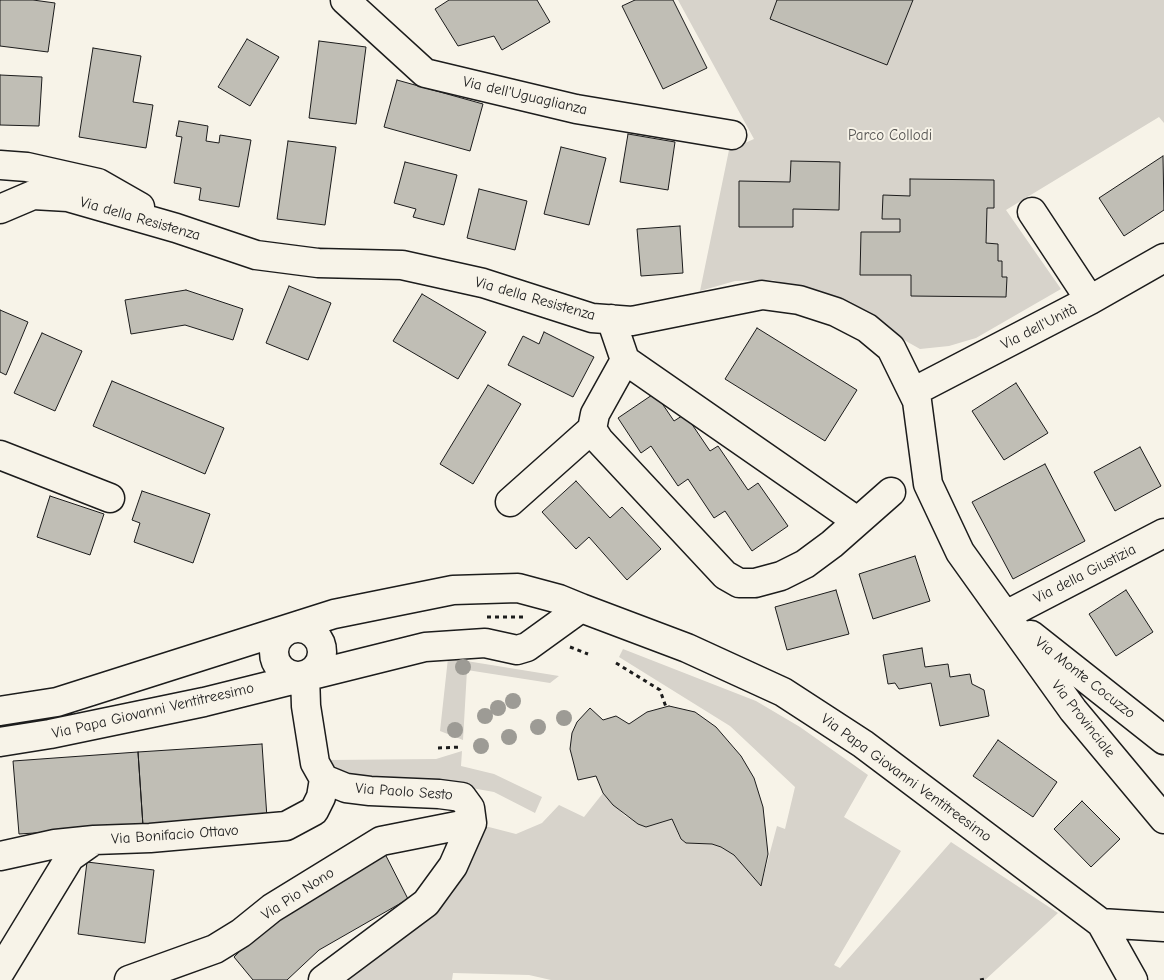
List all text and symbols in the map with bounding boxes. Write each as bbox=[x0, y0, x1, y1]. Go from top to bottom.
street label: Via dell'Uguaglianza bbox=[461, 73, 589, 119]
park label: Parco Collodi bbox=[848, 127, 932, 145]
street label: Via della Resistenza bbox=[78, 193, 202, 245]
street label: Via della Resistenza bbox=[473, 273, 597, 325]
street label: Via dell'Unità bbox=[998, 300, 1080, 354]
street label: Via della Giustizia bbox=[1031, 540, 1139, 608]
street label: Via Monte Cocuzzo bbox=[1031, 633, 1139, 723]
street label: Via Provinciale bbox=[1047, 677, 1119, 761]
street label: Via Papa Giovanni Ventitreesimo bbox=[50, 679, 256, 743]
street label: Via Papa Giovanni Ventitreesimo bbox=[817, 710, 995, 846]
street label: Via Paolo Sesto bbox=[355, 780, 453, 804]
street label: Via Bonifacio Ottavo bbox=[111, 822, 239, 848]
street label: Via Pio Nono bbox=[258, 864, 338, 924]

